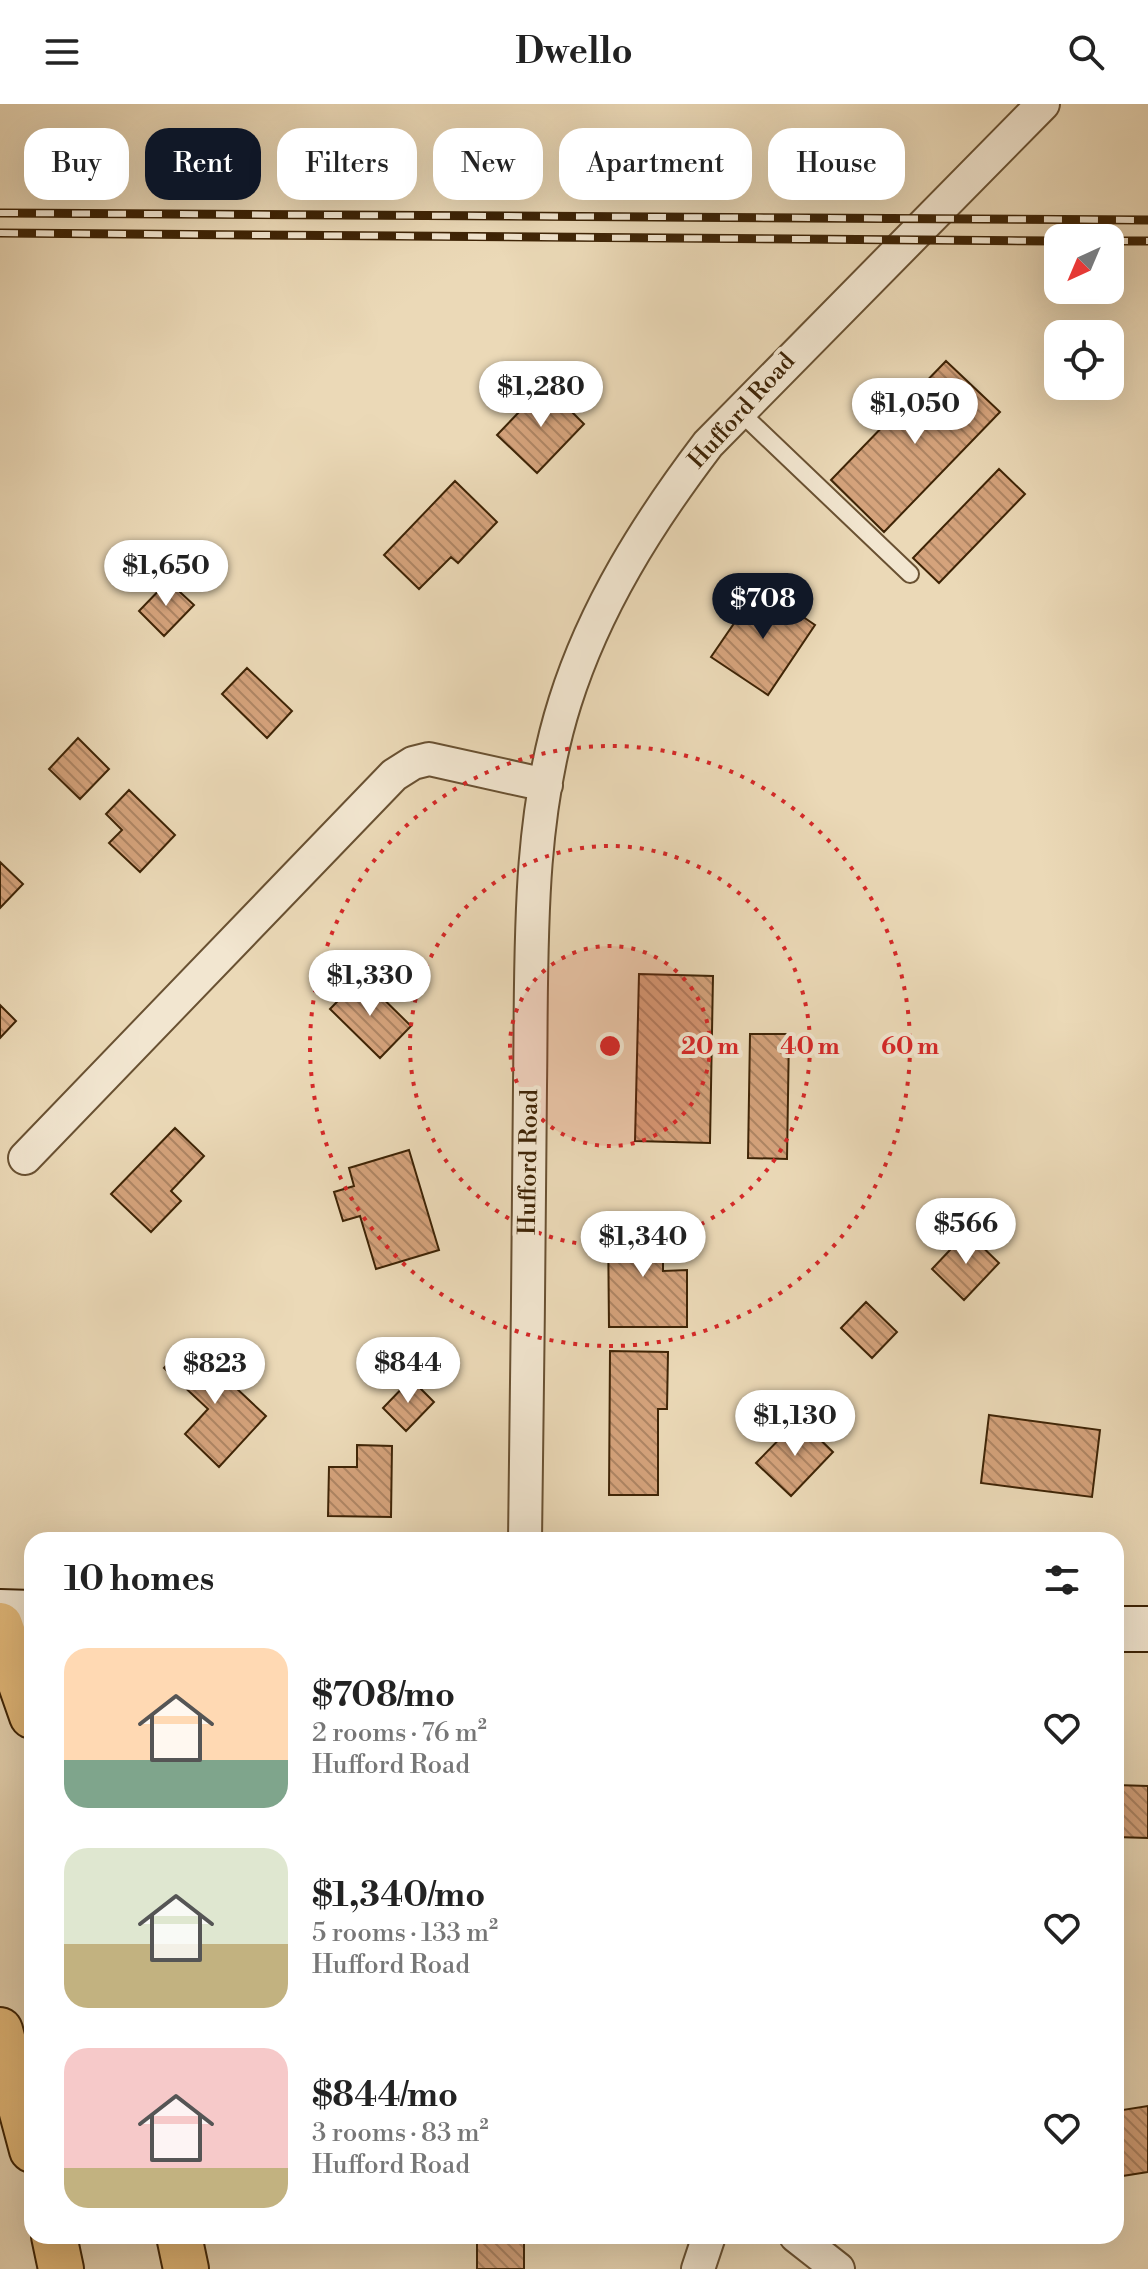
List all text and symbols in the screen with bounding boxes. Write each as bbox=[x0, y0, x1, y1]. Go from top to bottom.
icon: menu bbox=[40, 30, 84, 74]
text: Dwello bbox=[515, 30, 633, 75]
icon: search bbox=[1064, 30, 1108, 74]
chip: Buy bbox=[24, 128, 129, 200]
chip: Rent bbox=[145, 128, 261, 200]
chip: Filters bbox=[277, 128, 417, 200]
chip: New bbox=[433, 128, 543, 200]
chip: Apartment bbox=[559, 128, 752, 200]
chip: House bbox=[768, 128, 905, 200]
north arrow bbox=[1044, 224, 1124, 304]
map controls bbox=[1044, 224, 1124, 400]
button: locate bbox=[1044, 320, 1124, 400]
street label: Hufford Road bbox=[682, 347, 802, 475]
pin: $1,280 bbox=[476, 361, 606, 429]
text: $1,280 bbox=[497, 371, 585, 403]
pin: $1,050 bbox=[850, 378, 980, 446]
text: $1,050 bbox=[870, 388, 960, 420]
pin: $1,650 bbox=[101, 540, 231, 608]
text: $1,650 bbox=[122, 550, 210, 582]
pin: $708 bbox=[716, 573, 810, 641]
text: $708 bbox=[730, 583, 796, 615]
pin: $1,330 bbox=[305, 950, 435, 1018]
text: $1,330 bbox=[327, 960, 413, 992]
centre of rings bbox=[596, 1032, 624, 1060]
text: 20 m bbox=[681, 1032, 739, 1062]
text: 40 m bbox=[780, 1032, 840, 1062]
text: 60 m bbox=[881, 1032, 939, 1062]
street label: Hufford Road bbox=[513, 1088, 545, 1235]
pin: $566 bbox=[919, 1198, 1013, 1266]
text: $566 bbox=[934, 1208, 998, 1240]
pin: $1,340 bbox=[578, 1211, 708, 1279]
text: $1,340 bbox=[599, 1221, 687, 1253]
pin: $844 bbox=[361, 1337, 455, 1405]
pin: $823 bbox=[168, 1338, 262, 1406]
text: $844 bbox=[374, 1347, 442, 1379]
text: $823 bbox=[183, 1348, 247, 1380]
pin: $1,130 bbox=[730, 1390, 860, 1458]
text: $1,130 bbox=[753, 1400, 837, 1432]
icon: filters bbox=[1040, 1558, 1084, 1602]
text: 10 homes bbox=[64, 1559, 214, 1601]
text: $708/mo bbox=[312, 1675, 455, 1717]
icon: home bbox=[128, 1680, 224, 1776]
icon: heart bbox=[1040, 1706, 1084, 1750]
text: 2 rooms · 76 m² bbox=[312, 1717, 487, 1749]
text: Hufford Road bbox=[312, 1749, 470, 1781]
text: $1,340/mo bbox=[312, 1875, 485, 1917]
icon: home bbox=[128, 1880, 224, 1976]
icon: heart bbox=[1040, 1906, 1084, 1950]
text: 5 rooms · 133 m² bbox=[312, 1917, 498, 1949]
text: Hufford Road bbox=[312, 1949, 470, 1981]
text: $844/mo bbox=[312, 2075, 458, 2117]
icon: home bbox=[128, 2080, 224, 2176]
icon: heart bbox=[1040, 2106, 1084, 2150]
text: 3 rooms · 83 m² bbox=[312, 2117, 489, 2149]
text: Hufford Road bbox=[312, 2149, 470, 2181]

